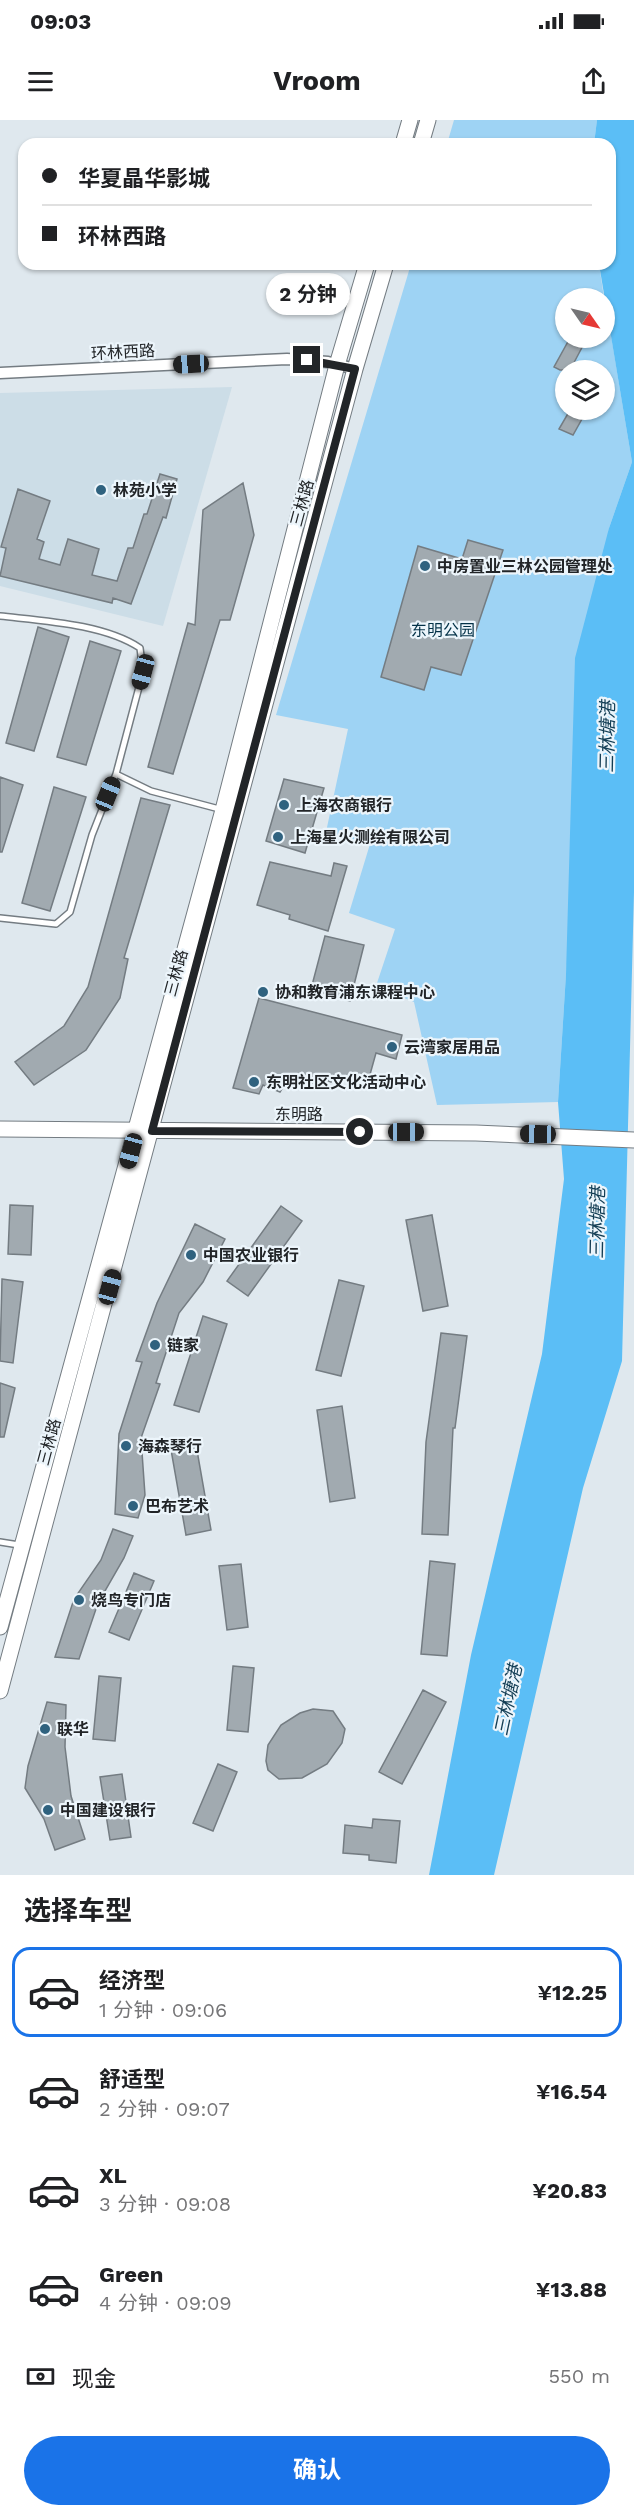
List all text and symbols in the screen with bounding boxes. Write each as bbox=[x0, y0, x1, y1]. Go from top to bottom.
text: 09:03 bbox=[30, 9, 91, 34]
icon: menu bbox=[24, 65, 57, 98]
text: Vroom bbox=[273, 65, 361, 97]
icon: share bbox=[577, 65, 610, 98]
text: 华夏晶华影城 bbox=[78, 166, 210, 191]
text: 环林西路 bbox=[78, 224, 166, 249]
callout: 2 分钟 bbox=[265, 273, 349, 315]
text: 2 分钟 bbox=[279, 282, 337, 306]
north arrow bbox=[555, 288, 615, 348]
map controls bbox=[555, 288, 615, 420]
street label: 环林西路 bbox=[91, 341, 155, 363]
route end bbox=[293, 346, 320, 373]
car bbox=[173, 354, 209, 374]
button: layers bbox=[555, 360, 615, 420]
street label: 三林路 bbox=[287, 477, 317, 529]
place label: 林苑小学 bbox=[113, 481, 177, 500]
marker: 林苑小学 bbox=[94, 483, 108, 497]
place label: 中房置业三林公园管理处 bbox=[437, 557, 613, 576]
marker: 中房置业三林公园管理处 bbox=[418, 559, 432, 573]
park label: 东明公园 bbox=[411, 621, 475, 640]
car bbox=[130, 652, 156, 692]
water label: 三林塘港 bbox=[596, 698, 618, 773]
car bbox=[93, 774, 123, 814]
place label: 上海农商银行 bbox=[296, 796, 392, 815]
marker: 上海农商银行 bbox=[277, 798, 291, 812]
place label: 上海星火测绘有限公司 bbox=[290, 828, 450, 847]
marker: 上海星火测绘有限公司 bbox=[271, 830, 285, 844]
street label: 三林路 bbox=[161, 947, 191, 999]
place label: 协和教育浦东课程中心 bbox=[275, 983, 435, 1002]
marker: 协和教育浦东课程中心 bbox=[256, 985, 270, 999]
place label: 云湾家居用品 bbox=[404, 1038, 500, 1057]
marker: 云湾家居用品 bbox=[385, 1040, 399, 1054]
place label: 东明社区文化活动中心 bbox=[266, 1073, 426, 1092]
marker: 东明社区文化活动中心 bbox=[247, 1075, 261, 1089]
street label: 东明路 bbox=[275, 1105, 323, 1124]
route start bbox=[346, 1118, 373, 1145]
car bbox=[388, 1123, 424, 1141]
car bbox=[520, 1125, 556, 1143]
car bbox=[118, 1131, 144, 1171]
water label: 三林塘港 bbox=[586, 1184, 608, 1259]
place label: 中国农业银行 bbox=[203, 1246, 299, 1265]
marker: 中国农业银行 bbox=[184, 1248, 198, 1262]
car bbox=[97, 1267, 123, 1307]
place label: 链家 bbox=[167, 1336, 199, 1355]
marker: 链家 bbox=[148, 1338, 162, 1352]
street label: 三林路 bbox=[34, 1416, 64, 1468]
place label: 海森琴行 bbox=[138, 1437, 202, 1456]
marker: 海森琴行 bbox=[119, 1439, 133, 1453]
place label: 巴布艺术 bbox=[145, 1497, 209, 1516]
marker: 巴布艺术 bbox=[126, 1499, 140, 1513]
place label: 烧鸟专门店 bbox=[91, 1591, 171, 1610]
marker: 烧鸟专门店 bbox=[72, 1593, 86, 1607]
water label: 三林塘港 bbox=[490, 1660, 526, 1737]
place label: 联华 bbox=[57, 1720, 89, 1739]
marker: 联华 bbox=[38, 1722, 52, 1736]
place label: 中国建设银行 bbox=[60, 1801, 156, 1820]
marker: 中国建设银行 bbox=[41, 1803, 55, 1817]
text: 选择车型 bbox=[24, 1895, 132, 1927]
icon: car bbox=[27, 1965, 81, 2019]
text: 经济型 bbox=[99, 1968, 165, 1993]
text: ¥12.25 bbox=[537, 1980, 607, 2005]
text: 1 分钟 · 09:06 bbox=[99, 1998, 227, 2022]
icon: car bbox=[27, 2064, 81, 2118]
text: 舒适型 bbox=[99, 2067, 165, 2092]
text: ¥16.54 bbox=[536, 2079, 607, 2104]
text: 2 分钟 · 09:07 bbox=[99, 2097, 230, 2121]
icon: car bbox=[27, 2163, 81, 2217]
text: XL bbox=[99, 2163, 127, 2188]
text: ¥20.83 bbox=[532, 2178, 607, 2203]
text: 3 分钟 · 09:08 bbox=[99, 2192, 231, 2216]
icon: car bbox=[27, 2262, 81, 2316]
text: Green bbox=[99, 2262, 163, 2287]
text: ¥13.88 bbox=[536, 2277, 607, 2302]
text: 4 分钟 · 09:09 bbox=[99, 2291, 232, 2315]
icon: cash bbox=[24, 2360, 57, 2393]
text: 550 m bbox=[548, 2364, 610, 2388]
text: 现金 bbox=[72, 2366, 116, 2391]
button: 确认 bbox=[24, 2436, 610, 2505]

